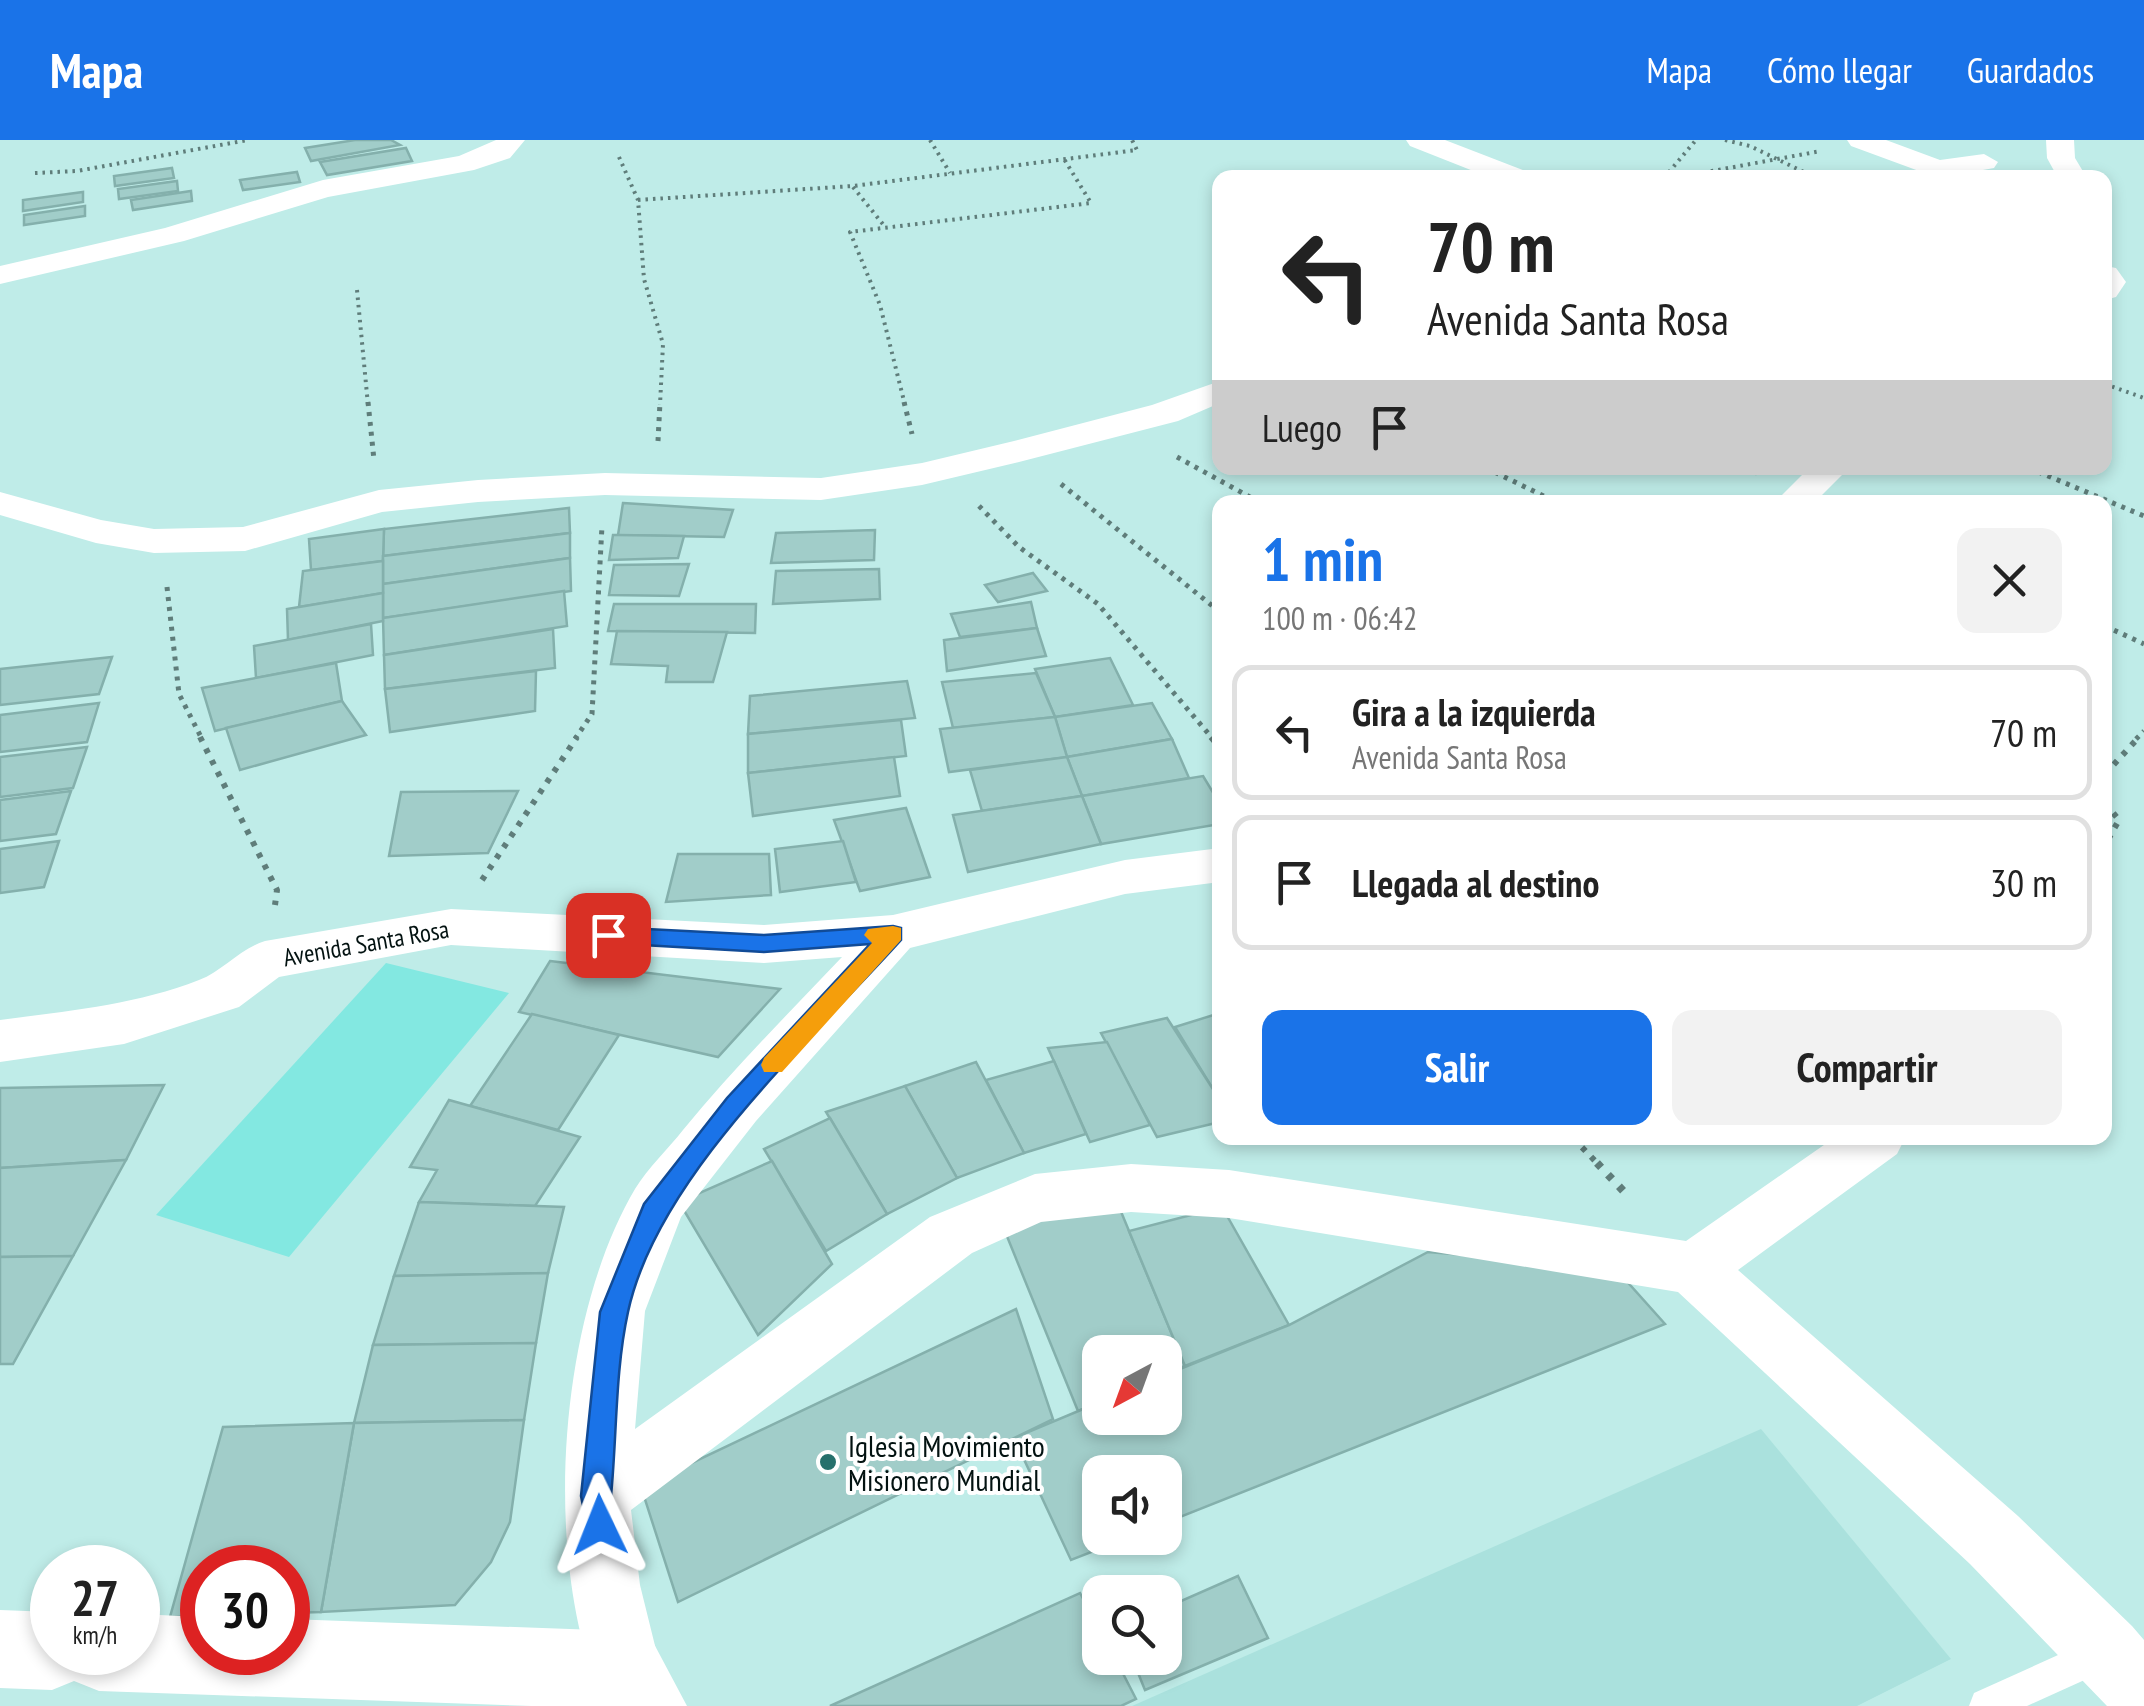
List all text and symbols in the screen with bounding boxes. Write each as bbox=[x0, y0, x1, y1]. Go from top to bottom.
text: Mapa bbox=[50, 39, 143, 101]
text: Mapa bbox=[1647, 47, 1712, 93]
text: Cómo llegar bbox=[1767, 47, 1912, 93]
text: Guardados bbox=[1967, 47, 2094, 93]
text: 70 m bbox=[1427, 201, 1555, 291]
icon: left bbox=[1262, 210, 1392, 340]
text: Avenida Santa Rosa bbox=[1427, 289, 1729, 347]
icon: arrive bbox=[1362, 400, 1417, 455]
text: Luego bbox=[1262, 403, 1342, 452]
text: 1 min bbox=[1262, 520, 1383, 598]
button: close bbox=[1957, 528, 2062, 633]
text: 100 m · 06:42 bbox=[1262, 597, 1417, 639]
text: Gira a la izquierda bbox=[1352, 687, 1596, 736]
icon: left bbox=[1267, 705, 1322, 760]
text: 70 m bbox=[1990, 708, 2057, 757]
text: Avenida Santa Rosa bbox=[1352, 736, 1567, 778]
icon: arrive bbox=[1267, 855, 1322, 910]
text: Llegada al destino bbox=[1352, 858, 1599, 907]
text: 30 m bbox=[1990, 858, 2057, 907]
pin bbox=[566, 893, 651, 978]
icon: arrive bbox=[581, 908, 636, 963]
street label: Avenida Santa Rosa bbox=[281, 913, 451, 973]
button: Salir bbox=[1262, 1010, 1652, 1125]
button: Compartir bbox=[1672, 1010, 2062, 1125]
north arrow bbox=[1082, 1335, 1182, 1435]
map controls bbox=[1082, 1335, 1182, 1675]
place label: Iglesia Movimiento Misionero Mundial bbox=[848, 1426, 1045, 1499]
marker: Iglesia Movimiento Misionero Mundial bbox=[817, 1451, 839, 1473]
button: sound bbox=[1082, 1455, 1182, 1555]
position arrow bbox=[548, 1473, 652, 1577]
speed limit sign: 30 bbox=[180, 1545, 310, 1675]
text: 27 bbox=[71, 1565, 119, 1630]
button: search bbox=[1082, 1575, 1182, 1675]
text: km/h bbox=[73, 1619, 117, 1651]

